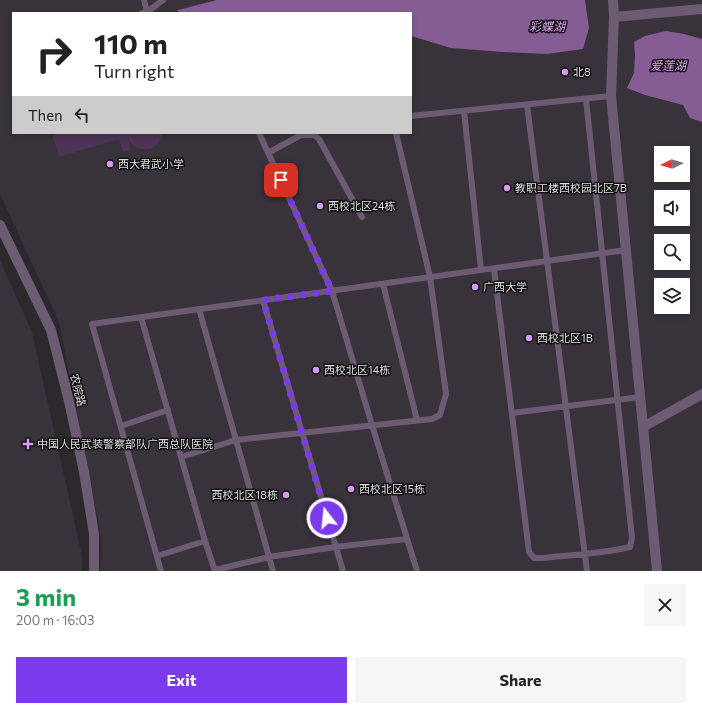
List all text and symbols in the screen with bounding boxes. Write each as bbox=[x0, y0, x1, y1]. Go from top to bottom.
water label: 彩蝶湖 bbox=[529, 19, 567, 33]
text: 110 m bbox=[94, 26, 168, 60]
icon: right bbox=[28, 28, 80, 80]
water label: 爱莲湖 bbox=[650, 58, 688, 72]
text: Turn right bbox=[94, 60, 174, 82]
place label: 北8 bbox=[573, 65, 591, 78]
marker: 北8 bbox=[560, 67, 570, 77]
icon: left bbox=[71, 104, 93, 126]
text: Then bbox=[28, 106, 63, 124]
north arrow bbox=[654, 146, 690, 182]
map controls bbox=[654, 146, 690, 314]
place label: 西大君武小学 bbox=[118, 157, 184, 170]
marker: 西大君武小学 bbox=[105, 159, 115, 169]
pin bbox=[264, 163, 298, 197]
icon: arrive bbox=[270, 169, 292, 191]
place label: 教职工楼西校园北区7B bbox=[515, 181, 627, 194]
marker: 教职工楼西校园北区7B bbox=[502, 183, 512, 193]
button: sound bbox=[654, 190, 690, 226]
place label: 西校北区24栋 bbox=[328, 199, 396, 212]
marker: 西校北区24栋 bbox=[315, 201, 325, 211]
button: search bbox=[654, 234, 690, 270]
button: layers bbox=[654, 278, 690, 314]
place label: 广西大学 bbox=[483, 280, 527, 293]
marker: 广西大学 bbox=[470, 282, 480, 292]
place label: 西校北区1B bbox=[537, 331, 593, 344]
marker: 西校北区1B bbox=[524, 333, 534, 343]
place label: 西校北区14栋 bbox=[324, 363, 390, 376]
marker: 西校北区14栋 bbox=[311, 365, 321, 375]
street label: 农院路 bbox=[68, 372, 89, 407]
place label: 中国人民武装警察部队广西总队医院 bbox=[37, 437, 213, 450]
marker: 中国人民武装警察部队广西总队医院 bbox=[22, 438, 34, 450]
place label: 西校北区15栋 bbox=[359, 482, 425, 495]
marker: 西校北区15栋 bbox=[346, 484, 356, 494]
place label: 西校北区18栋 bbox=[212, 488, 278, 501]
marker: 西校北区18栋 bbox=[281, 490, 291, 500]
position arrow bbox=[306, 497, 348, 539]
text: 3 min bbox=[16, 582, 76, 611]
button: close bbox=[644, 584, 686, 626]
text: 200 m · 16:03 bbox=[16, 612, 94, 628]
button: Exit bbox=[16, 657, 347, 703]
button: Share bbox=[355, 657, 686, 703]

